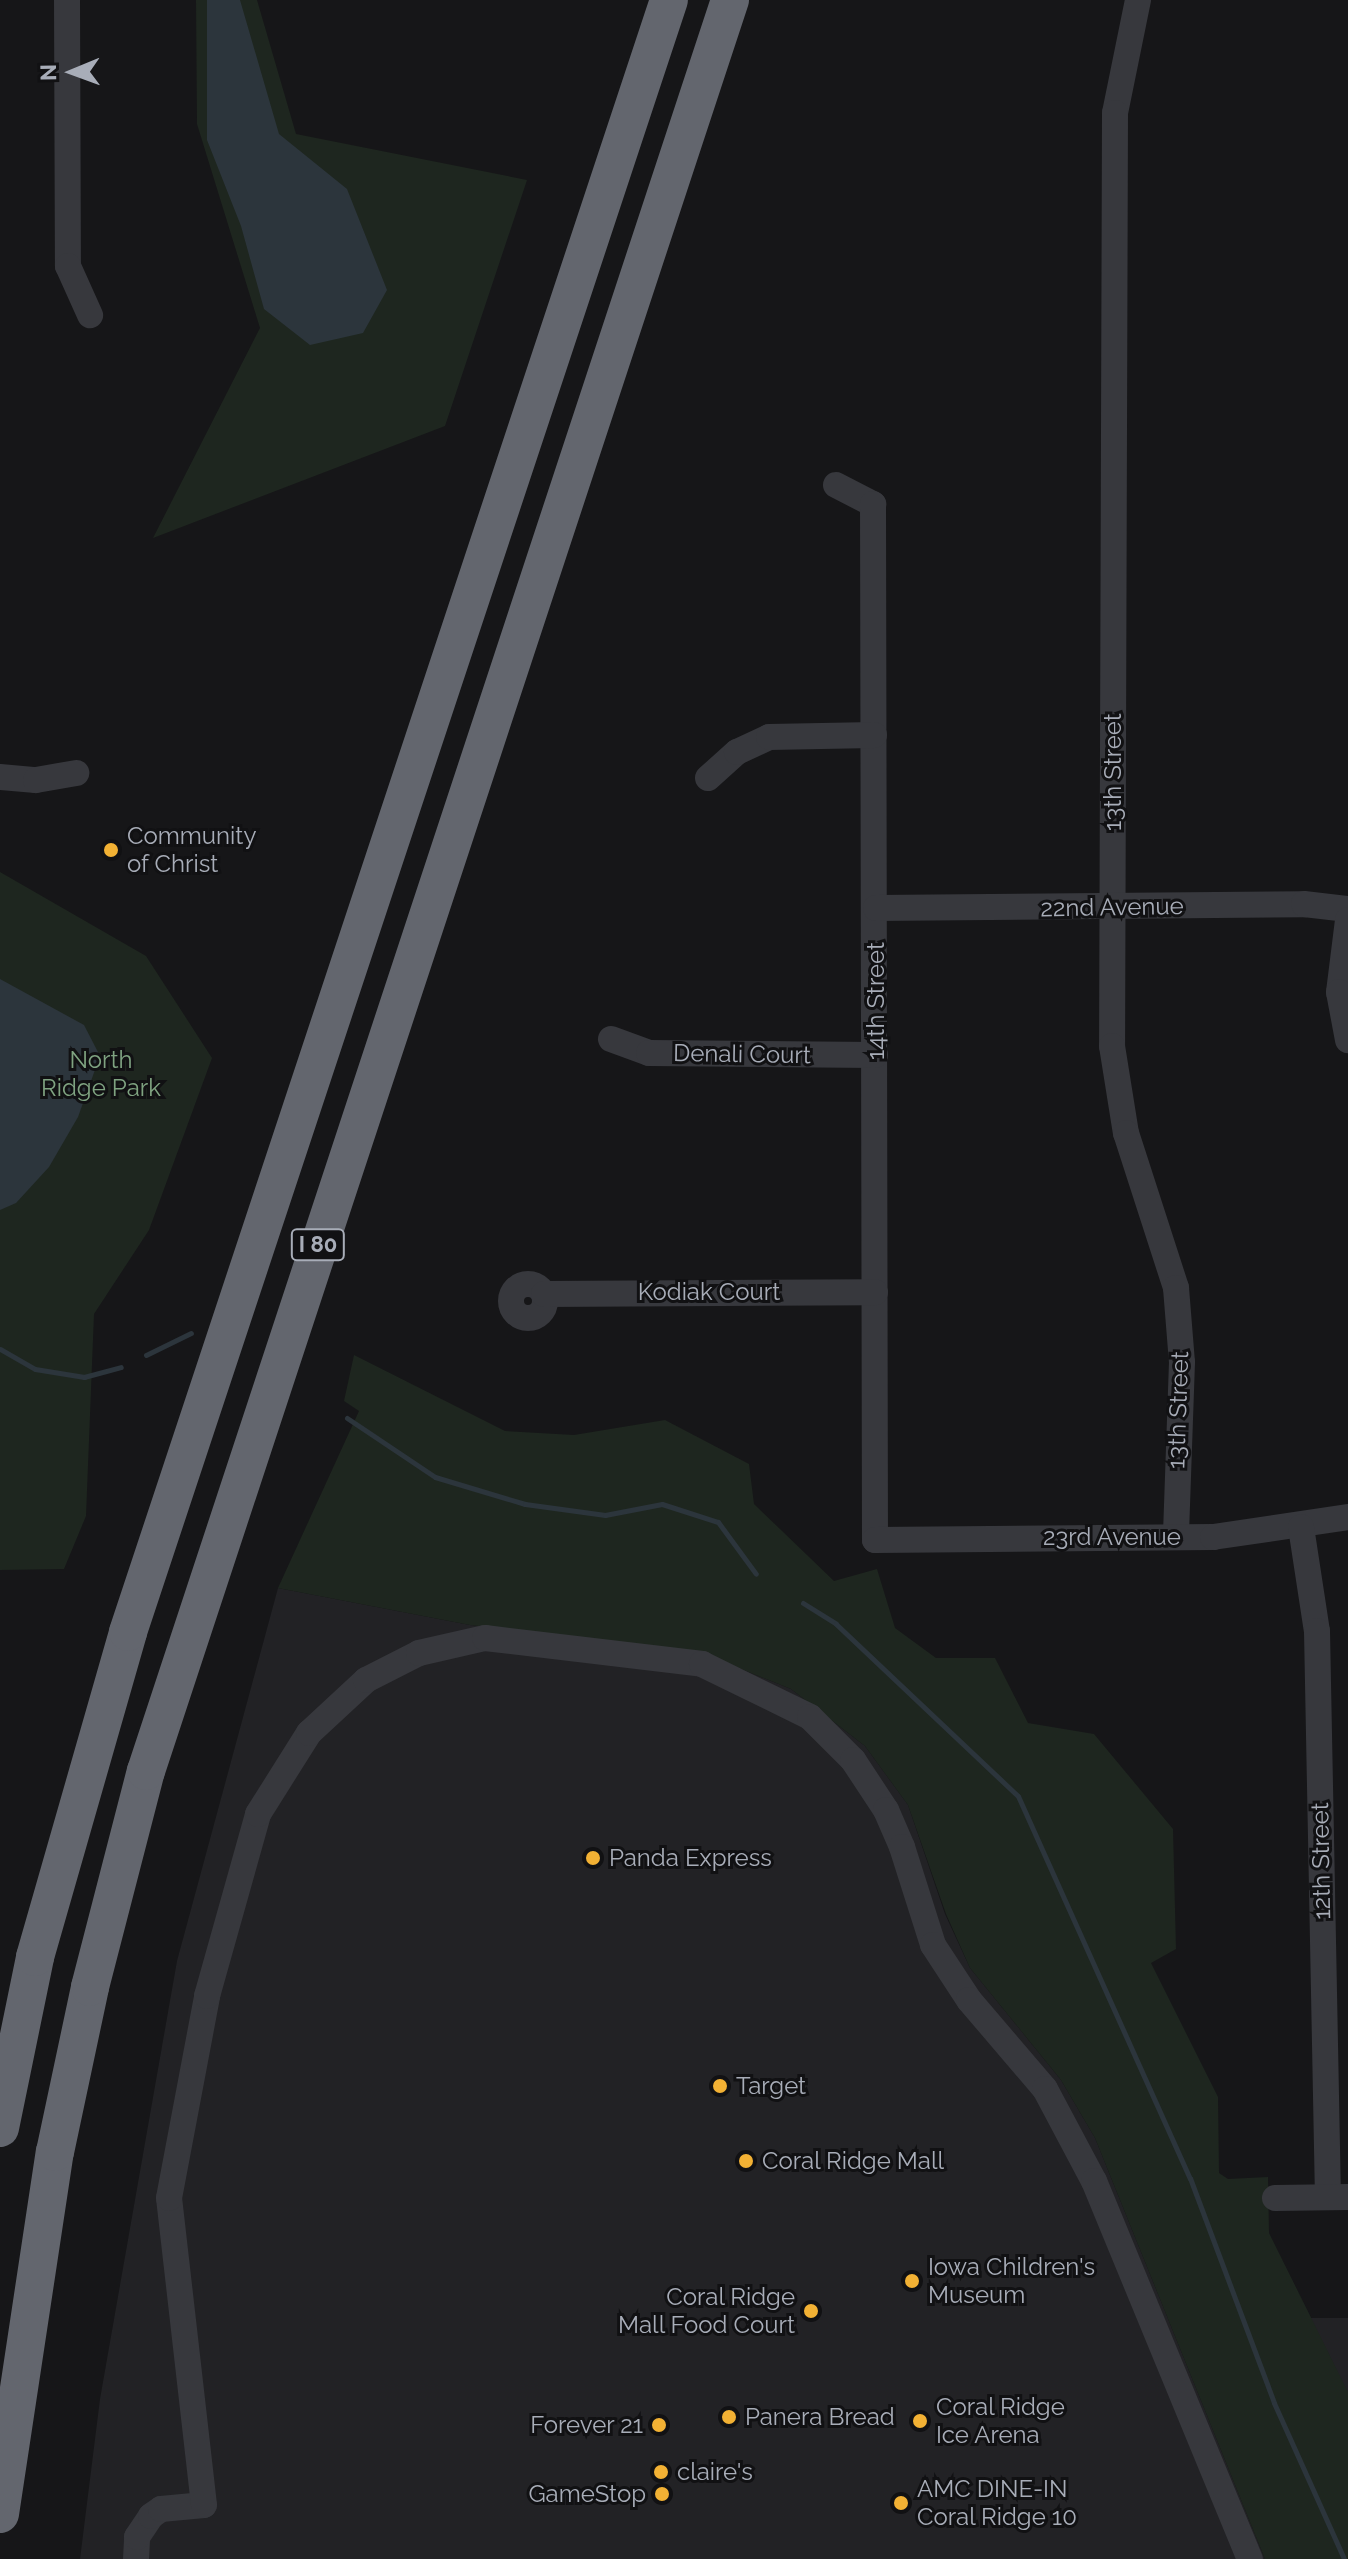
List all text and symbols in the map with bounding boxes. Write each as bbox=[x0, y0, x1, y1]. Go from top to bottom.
north arrow bbox=[32, 32, 112, 112]
text: N bbox=[35, 64, 61, 81]
street label: 13th Street bbox=[1099, 713, 1127, 831]
place label: Community of Christ bbox=[127, 822, 256, 878]
marker: Community of Christ bbox=[102, 841, 120, 859]
street label: 22nd Avenue bbox=[1040, 891, 1184, 923]
street label: 14th Street bbox=[862, 942, 890, 1060]
street label: Denali Court bbox=[673, 1038, 811, 1070]
park label: North Ridge Park bbox=[41, 1046, 161, 1102]
road number: I 80 bbox=[290, 1227, 346, 1263]
street label: Kodiak Court bbox=[638, 1278, 780, 1306]
street label: 13th Street bbox=[1162, 1351, 1194, 1469]
street label: 23rd Avenue bbox=[1043, 1523, 1181, 1551]
street label: 12th Street bbox=[1306, 1802, 1336, 1920]
place label: Panda Express bbox=[609, 1844, 772, 1872]
marker: Panda Express bbox=[584, 1849, 602, 1867]
place label: Target bbox=[736, 2072, 806, 2100]
marker: Target bbox=[711, 2077, 729, 2095]
place label: Coral Ridge Mall bbox=[762, 2147, 945, 2175]
marker: Coral Ridge Mall bbox=[737, 2152, 755, 2170]
place label: Iowa Children's Museum bbox=[928, 2253, 1095, 2309]
marker: Iowa Children's Museum bbox=[903, 2272, 921, 2290]
place label: Coral Ridge Mall Food Court bbox=[617, 2283, 795, 2339]
marker: Coral Ridge Mall Food Court bbox=[802, 2302, 820, 2320]
place label: Coral Ridge Ice Arena bbox=[936, 2393, 1065, 2449]
place label: Panera Bread bbox=[745, 2403, 895, 2431]
marker: Panera Bread bbox=[720, 2408, 738, 2426]
place label: Forever 21 bbox=[530, 2411, 643, 2439]
marker: Coral Ridge Ice Arena bbox=[911, 2412, 929, 2430]
marker: Forever 21 bbox=[650, 2416, 668, 2434]
place label: claire's bbox=[677, 2458, 753, 2486]
marker: claire's bbox=[652, 2463, 670, 2481]
place label: AMC DINE-IN Coral Ridge 10 bbox=[917, 2475, 1078, 2531]
place label: GameStop bbox=[528, 2480, 646, 2508]
marker: GameStop bbox=[653, 2485, 671, 2503]
marker: AMC DINE-IN Coral Ridge 10 bbox=[892, 2494, 910, 2512]

